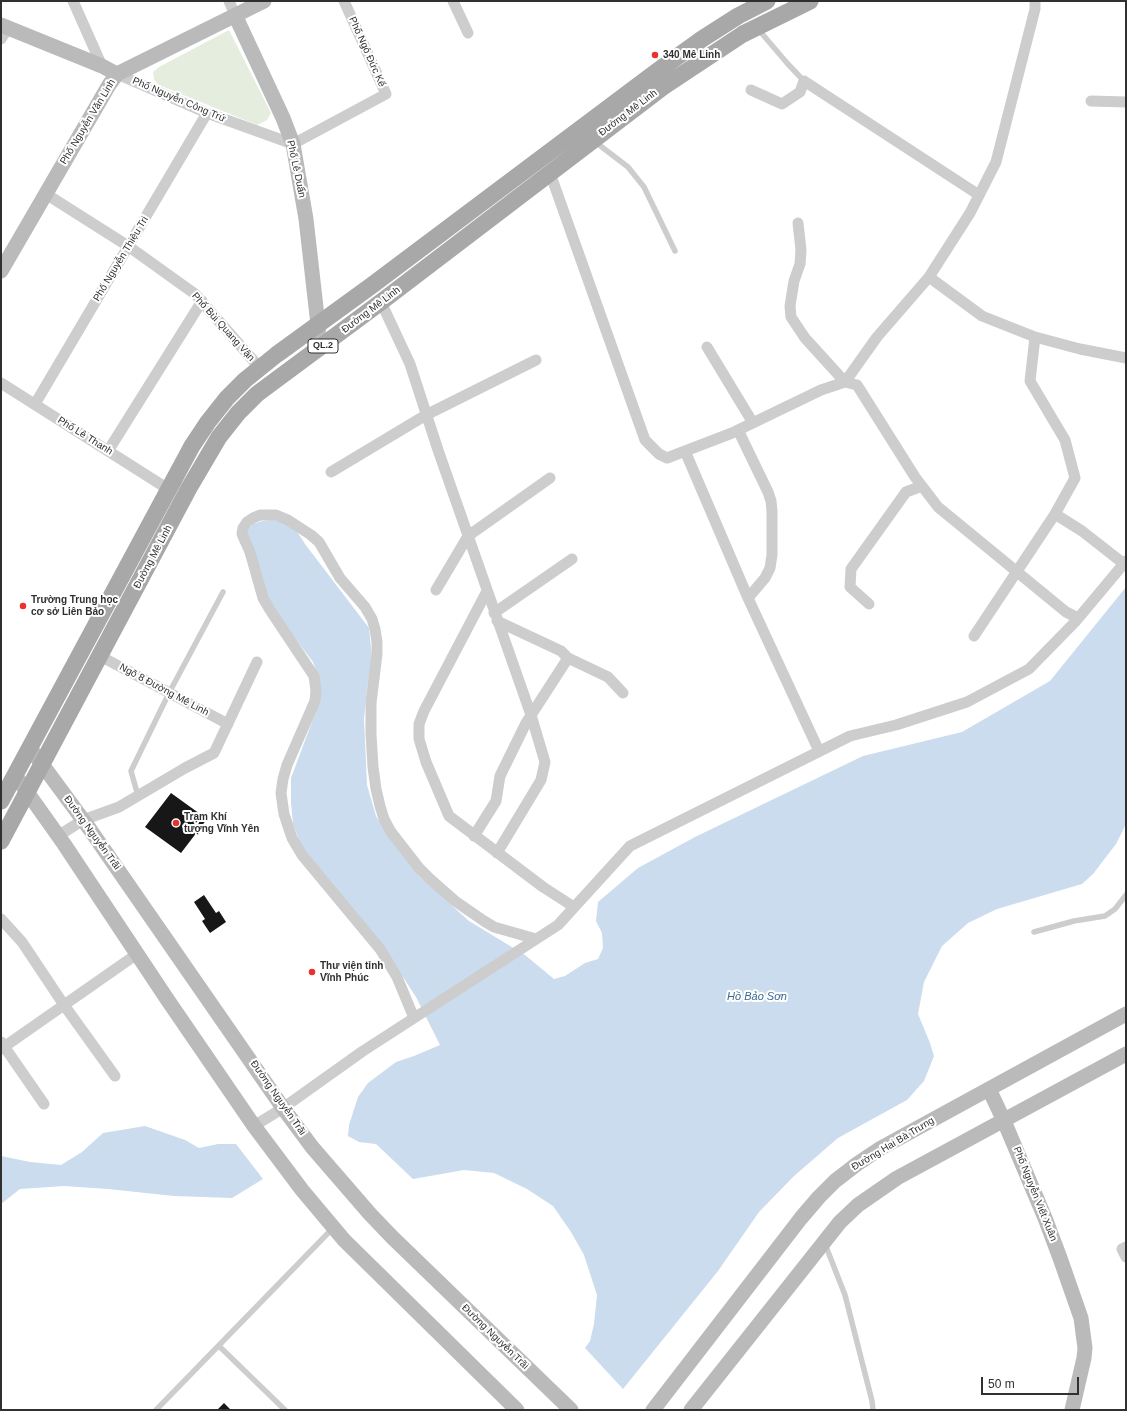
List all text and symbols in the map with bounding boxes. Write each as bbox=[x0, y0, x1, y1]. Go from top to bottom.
street label: Phố Ngô Đức Kế bbox=[346, 15, 388, 89]
place label: 340 Mê Linh bbox=[663, 49, 720, 61]
marker: 340 Mê Linh bbox=[650, 50, 660, 60]
street label: Phố Nguyễn Công Trứ bbox=[131, 75, 227, 125]
street label: Phố Nguyễn Văn Linh bbox=[58, 77, 118, 167]
street label: Đường Mê Linh bbox=[596, 87, 660, 139]
street label: Phố Lê Duẩn bbox=[284, 139, 308, 199]
street label: Phố Nguyễn Thiệu Tri bbox=[91, 214, 151, 304]
street label: Đường Mê Linh bbox=[339, 284, 403, 336]
street label: Phố Bùi Quang Vận bbox=[189, 290, 257, 364]
road number: QL.2 bbox=[308, 339, 338, 353]
street label: Phố Lê Thanh bbox=[55, 414, 115, 458]
street label: Đường Mê Linh bbox=[131, 523, 175, 591]
place label: Trường Trung học cơ sở Liên Bảo bbox=[31, 594, 118, 618]
marker: Trường Trung học cơ sở Liên Bảo bbox=[18, 601, 28, 611]
street label: Ngõ 8 Đường Mê Linh bbox=[117, 661, 211, 719]
street label: Đường Nguyễn Trãi bbox=[61, 794, 123, 872]
place label: Trạm Khí tượng Vĩnh Yên bbox=[184, 811, 259, 834]
marker: Trạm Khí tượng Vĩnh Yên bbox=[171, 818, 181, 828]
place label: Thư viện tỉnh Vĩnh Phúc bbox=[320, 960, 383, 984]
marker: Thư viện tỉnh Vĩnh Phúc bbox=[307, 967, 317, 977]
water label: Hồ Bảo Sơn bbox=[727, 990, 787, 1004]
street label: Đường Nguyễn Trãi bbox=[248, 1058, 308, 1138]
street label: Đường Hai Bà Trưng bbox=[850, 1115, 936, 1173]
street label: Phố Nguyễn Viết Xuân bbox=[1011, 1145, 1059, 1243]
street label: Đường Nguyễn Trãi bbox=[459, 1302, 531, 1372]
scale bar bbox=[983, 1369, 1081, 1395]
text: 50 m bbox=[988, 1377, 1015, 1391]

